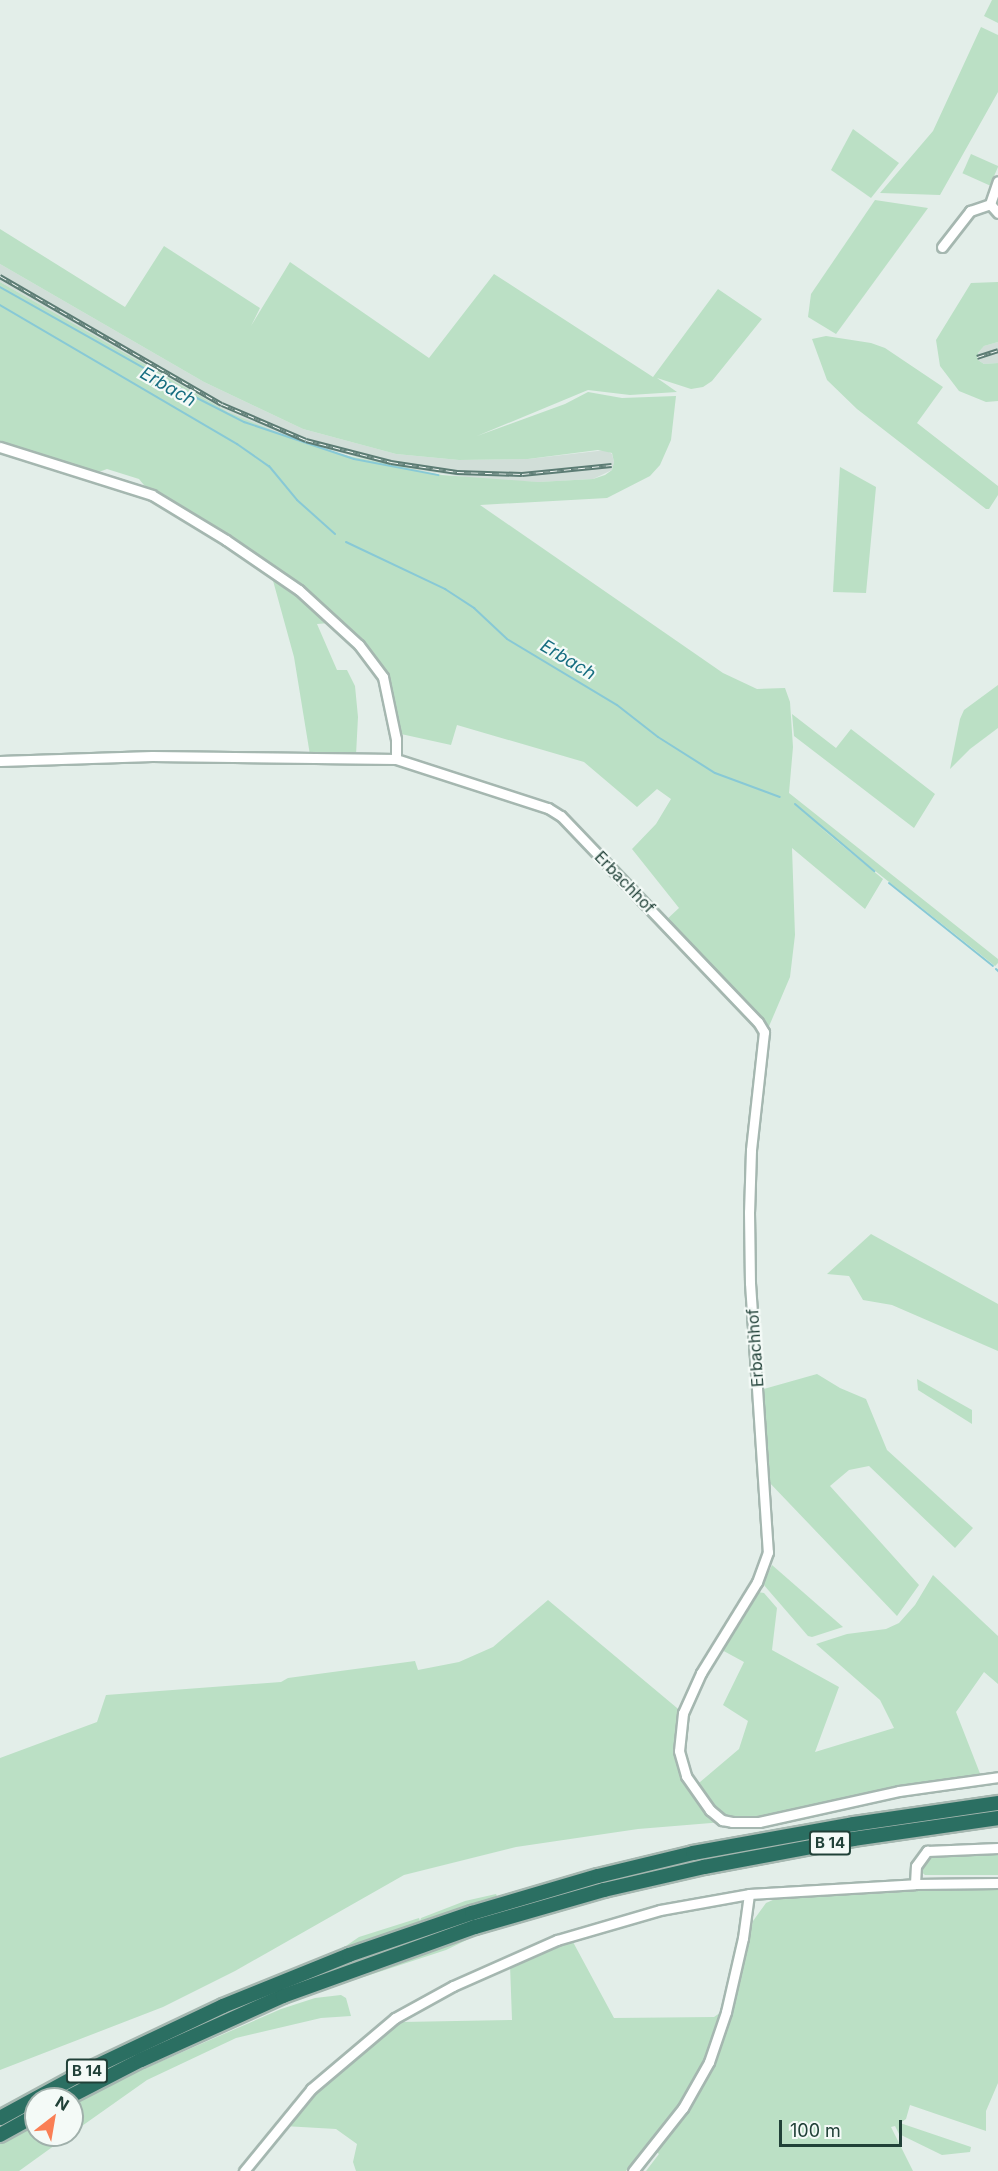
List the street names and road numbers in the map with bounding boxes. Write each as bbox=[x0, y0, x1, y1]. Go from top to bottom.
street label: Erbachhof bbox=[591, 847, 659, 917]
street label: Erbachhof bbox=[743, 1308, 767, 1388]
road number: B 14 bbox=[808, 1831, 852, 1855]
road number: B 14 bbox=[64, 2059, 110, 2083]

